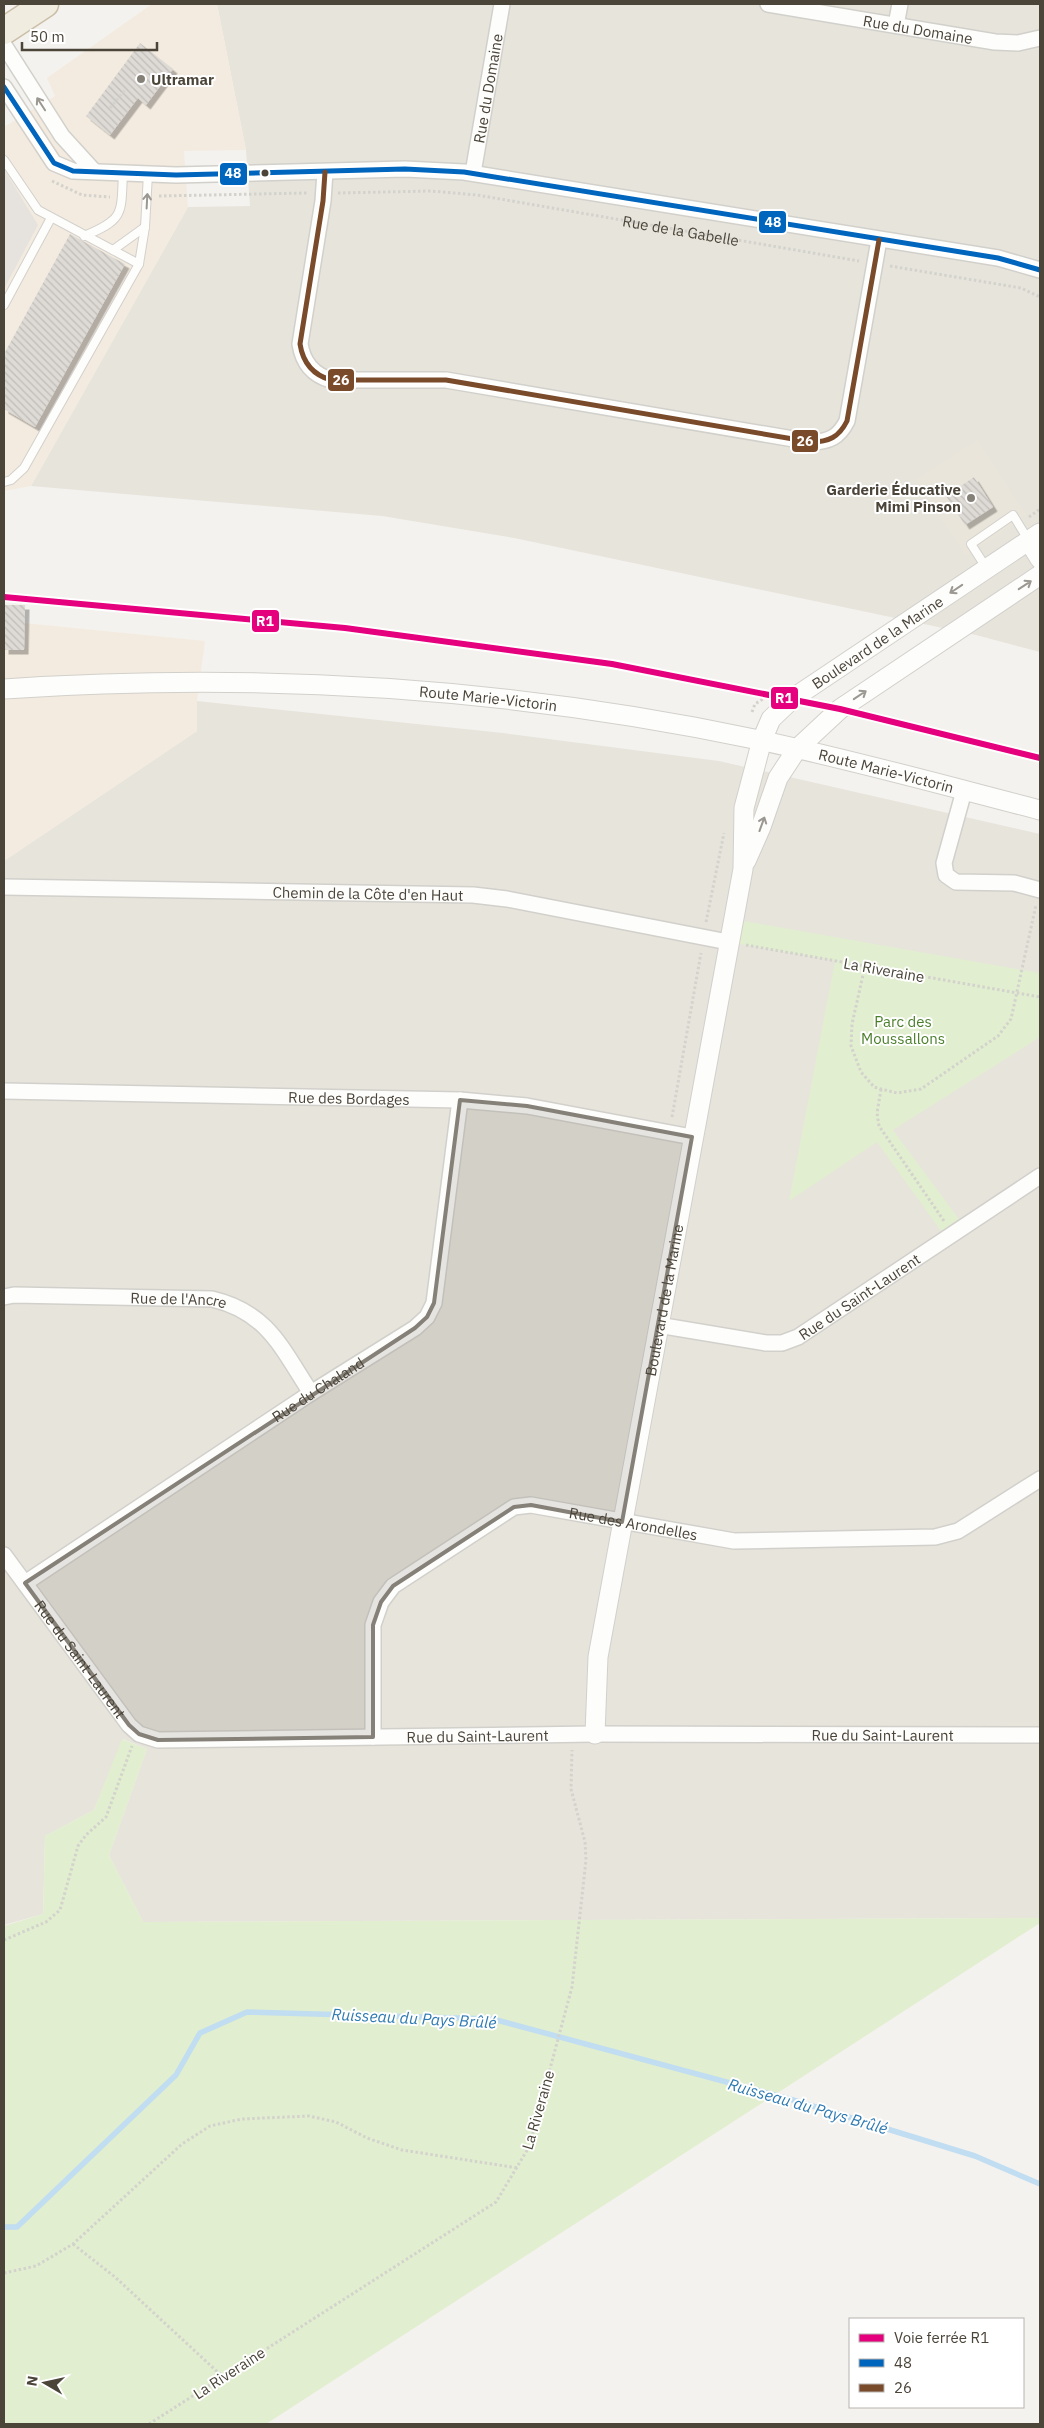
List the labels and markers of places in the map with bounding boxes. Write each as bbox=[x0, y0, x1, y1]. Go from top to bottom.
place label: Ultramar bbox=[151, 70, 214, 89]
marker: Ultramar bbox=[135, 73, 147, 85]
unlabelled marker bbox=[260, 168, 270, 178]
place label: Garderie Éducative Mimi Pinson bbox=[826, 480, 961, 516]
marker: Garderie Éducative Mimi Pinson bbox=[965, 492, 977, 504]

